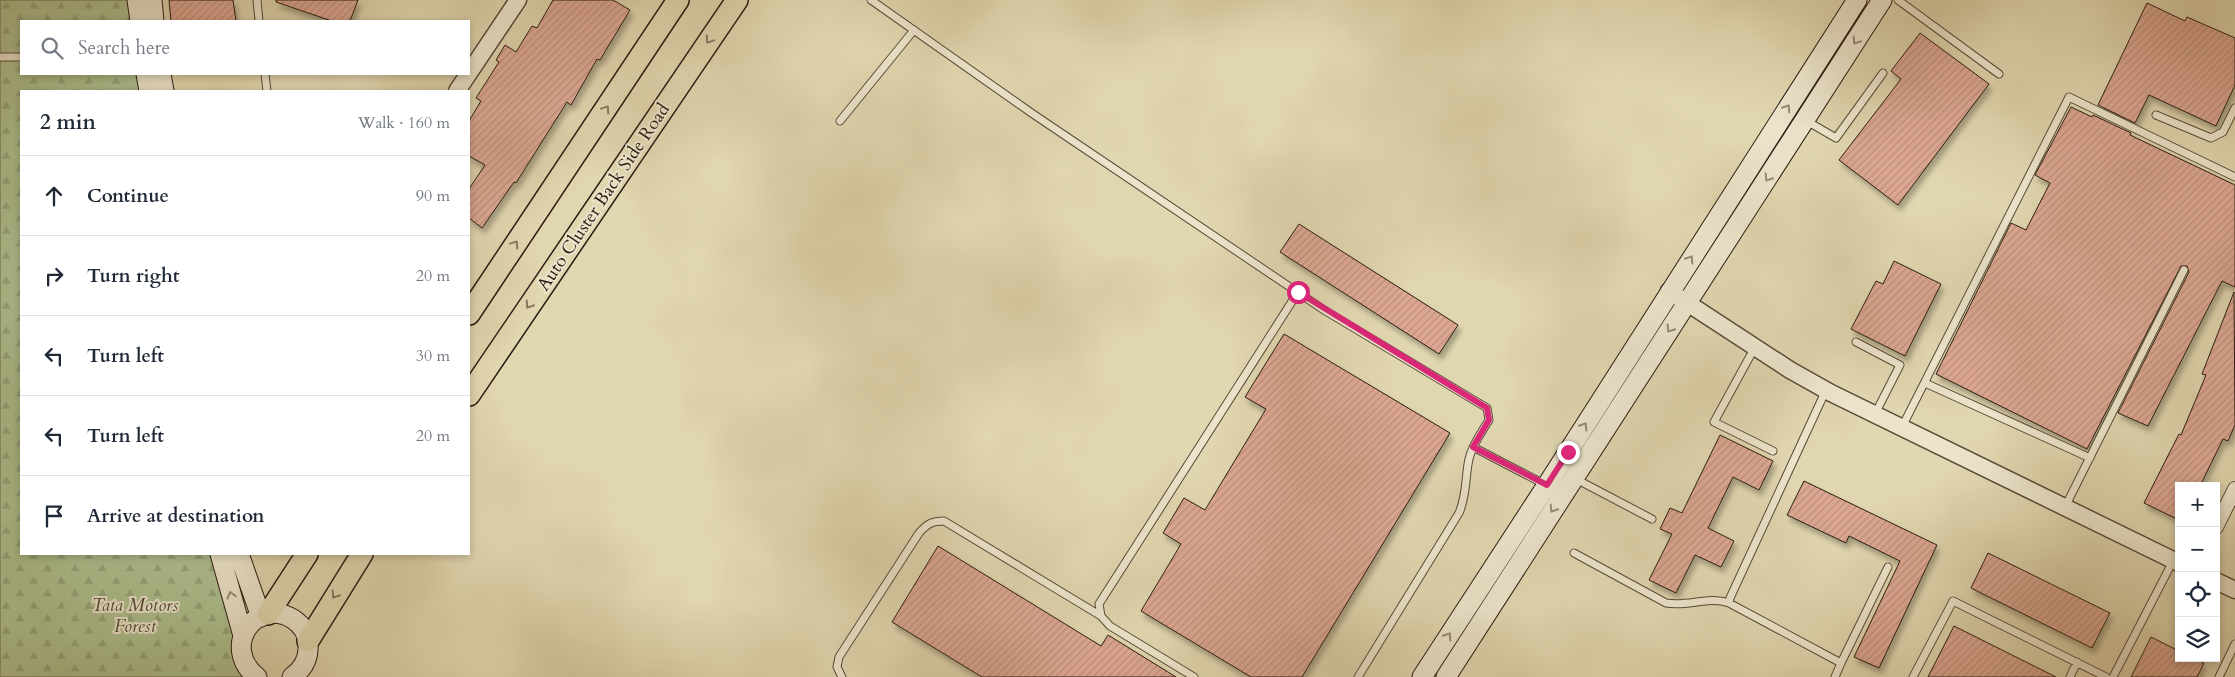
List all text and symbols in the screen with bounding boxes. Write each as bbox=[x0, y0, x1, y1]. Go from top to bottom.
search box bbox=[20, 20, 470, 75]
icon: search bbox=[38, 34, 66, 62]
text: Search here bbox=[78, 35, 170, 61]
one-way arrow bbox=[706, 35, 716, 44]
one-way arrow bbox=[1853, 35, 1862, 45]
street label: Auto Cluster Back Side Road bbox=[531, 98, 676, 296]
one-way arrow bbox=[1781, 104, 1790, 114]
one-way arrow bbox=[599, 105, 609, 114]
text: 2 min bbox=[40, 108, 96, 137]
text: Walk · 160 m bbox=[358, 112, 450, 134]
one-way arrow bbox=[1764, 172, 1774, 181]
icon: ahead bbox=[40, 182, 68, 210]
text: Continue bbox=[87, 183, 169, 209]
text: 90 m bbox=[416, 185, 450, 207]
one-way arrow bbox=[509, 240, 518, 250]
one-way arrow bbox=[1683, 256, 1693, 265]
icon: right bbox=[40, 262, 68, 290]
text: Turn right bbox=[87, 263, 179, 289]
text: 20 m bbox=[416, 265, 450, 287]
route start bbox=[1287, 281, 1310, 304]
one-way arrow bbox=[526, 300, 536, 309]
one-way arrow bbox=[1667, 324, 1677, 333]
icon: left bbox=[40, 342, 68, 370]
text: Turn left bbox=[87, 343, 164, 369]
text: 30 m bbox=[416, 345, 450, 367]
icon: left bbox=[40, 422, 68, 450]
text: Turn left bbox=[87, 423, 164, 449]
one-way arrow bbox=[1578, 423, 1588, 432]
text: 20 m bbox=[416, 425, 450, 447]
route end bbox=[1557, 441, 1580, 464]
map controls bbox=[2175, 482, 2220, 662]
button: + bbox=[2175, 482, 2220, 527]
icon: arrive bbox=[40, 502, 68, 530]
text: Arrive at destination bbox=[87, 503, 264, 529]
one-way arrow bbox=[1550, 504, 1560, 513]
button: − bbox=[2175, 527, 2220, 572]
button: locate bbox=[2175, 572, 2220, 617]
one-way arrow bbox=[332, 589, 342, 598]
one-way arrow bbox=[227, 591, 237, 600]
park label: Tata Motors Forest bbox=[92, 593, 178, 639]
button: layers bbox=[2175, 617, 2220, 662]
one-way arrow bbox=[1442, 633, 1452, 642]

